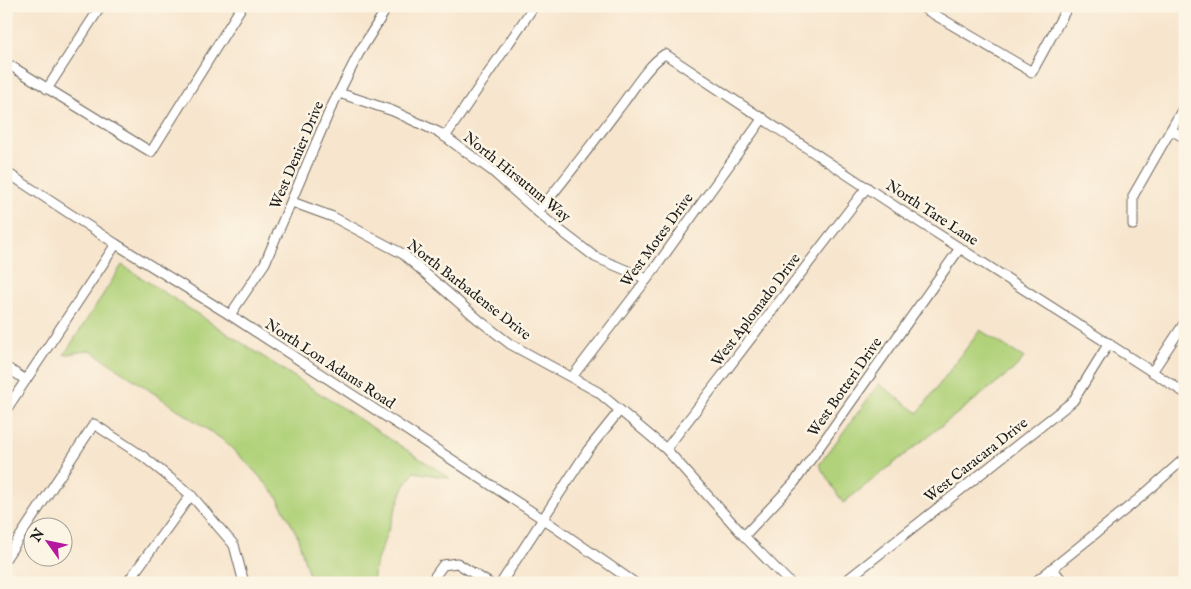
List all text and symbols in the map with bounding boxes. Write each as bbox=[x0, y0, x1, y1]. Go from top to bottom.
street label: West Denier Drive bbox=[266, 98, 328, 212]
street label: North Hirsutum Way bbox=[459, 128, 575, 227]
street label: North Tare Lane bbox=[882, 176, 982, 250]
street label: West Motes Drive bbox=[616, 189, 698, 291]
street label: North Barbadense Drive bbox=[403, 236, 535, 344]
street label: West Aplomado Drive bbox=[707, 250, 805, 370]
street label: North Lon Adams Road bbox=[261, 315, 399, 414]
street label: West Botteri Drive bbox=[804, 334, 886, 440]
street label: West Caracara Drive bbox=[920, 414, 1032, 506]
north arrow bbox=[22, 516, 72, 566]
text: N bbox=[27, 525, 49, 546]

